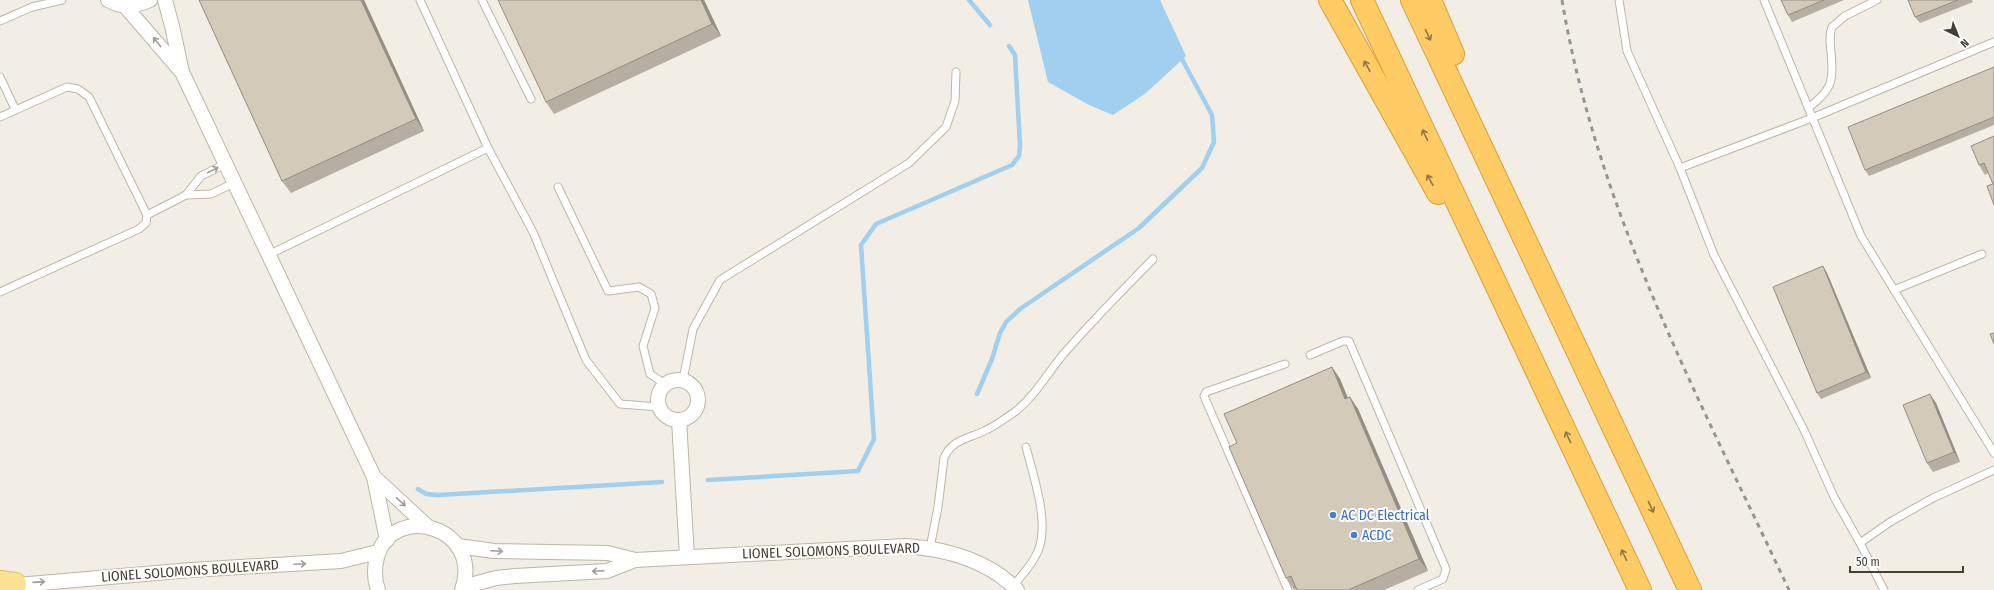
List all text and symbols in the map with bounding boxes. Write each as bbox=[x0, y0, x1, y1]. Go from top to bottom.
north arrow bbox=[1938, 16, 1978, 56]
one-way arrow bbox=[1425, 29, 1432, 41]
one-way arrow bbox=[153, 36, 161, 47]
text: N bbox=[1958, 36, 1971, 50]
one-way arrow bbox=[1363, 60, 1371, 72]
one-way arrow bbox=[1421, 129, 1428, 141]
one-way arrow bbox=[207, 166, 219, 173]
one-way arrow bbox=[1426, 174, 1434, 186]
one-way arrow bbox=[1564, 431, 1571, 443]
one-way arrow bbox=[396, 497, 406, 506]
one-way arrow bbox=[1648, 501, 1656, 513]
place label: AC DC Electrical bbox=[1341, 507, 1430, 524]
marker: AC DC Electrical bbox=[1328, 510, 1338, 520]
place label: ACDC bbox=[1362, 527, 1392, 544]
marker: ACDC bbox=[1349, 530, 1359, 540]
street label: LIONEL SOLOMONS BOULEVARD bbox=[742, 539, 920, 563]
one-way arrow bbox=[490, 547, 503, 555]
scale bar bbox=[1850, 548, 1963, 574]
one-way arrow bbox=[1620, 549, 1627, 561]
text: 50 m bbox=[1856, 555, 1880, 569]
street label: LIONEL SOLOMONS BOULEVARD bbox=[101, 556, 279, 586]
one-way arrow bbox=[293, 560, 306, 567]
one-way arrow bbox=[592, 568, 605, 575]
one-way arrow bbox=[32, 578, 45, 585]

